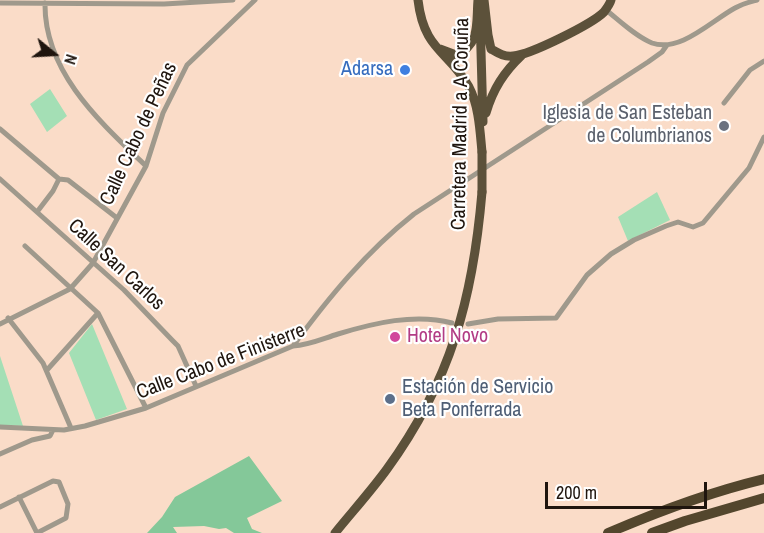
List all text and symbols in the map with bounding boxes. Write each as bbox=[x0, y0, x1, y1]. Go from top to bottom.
street label: Carretera Madrid a A Coruña bbox=[447, 18, 475, 230]
north arrow bbox=[24, 24, 84, 84]
text: N bbox=[59, 52, 83, 67]
place label: Adarsa bbox=[341, 58, 393, 82]
street label: Calle Cabo de Peñas bbox=[95, 59, 183, 209]
marker: Adarsa bbox=[398, 63, 412, 77]
place label: Iglesia de San Esteban de Columbrianos bbox=[542, 102, 712, 149]
marker: Iglesia de San Esteban de Columbrianos bbox=[717, 119, 731, 133]
street label: Calle San Carlos bbox=[63, 214, 169, 316]
street label: Calle Cabo de Finisterre bbox=[133, 319, 309, 405]
place label: Hotel Novo bbox=[407, 325, 488, 349]
marker: Hotel Novo bbox=[388, 330, 402, 344]
place label: Estación de Servicio Beta Ponferrada bbox=[402, 376, 553, 423]
marker: Estación de Servicio Beta Ponferrada bbox=[383, 392, 397, 406]
scale bar bbox=[548, 470, 710, 508]
text: 200 m bbox=[556, 480, 597, 505]

